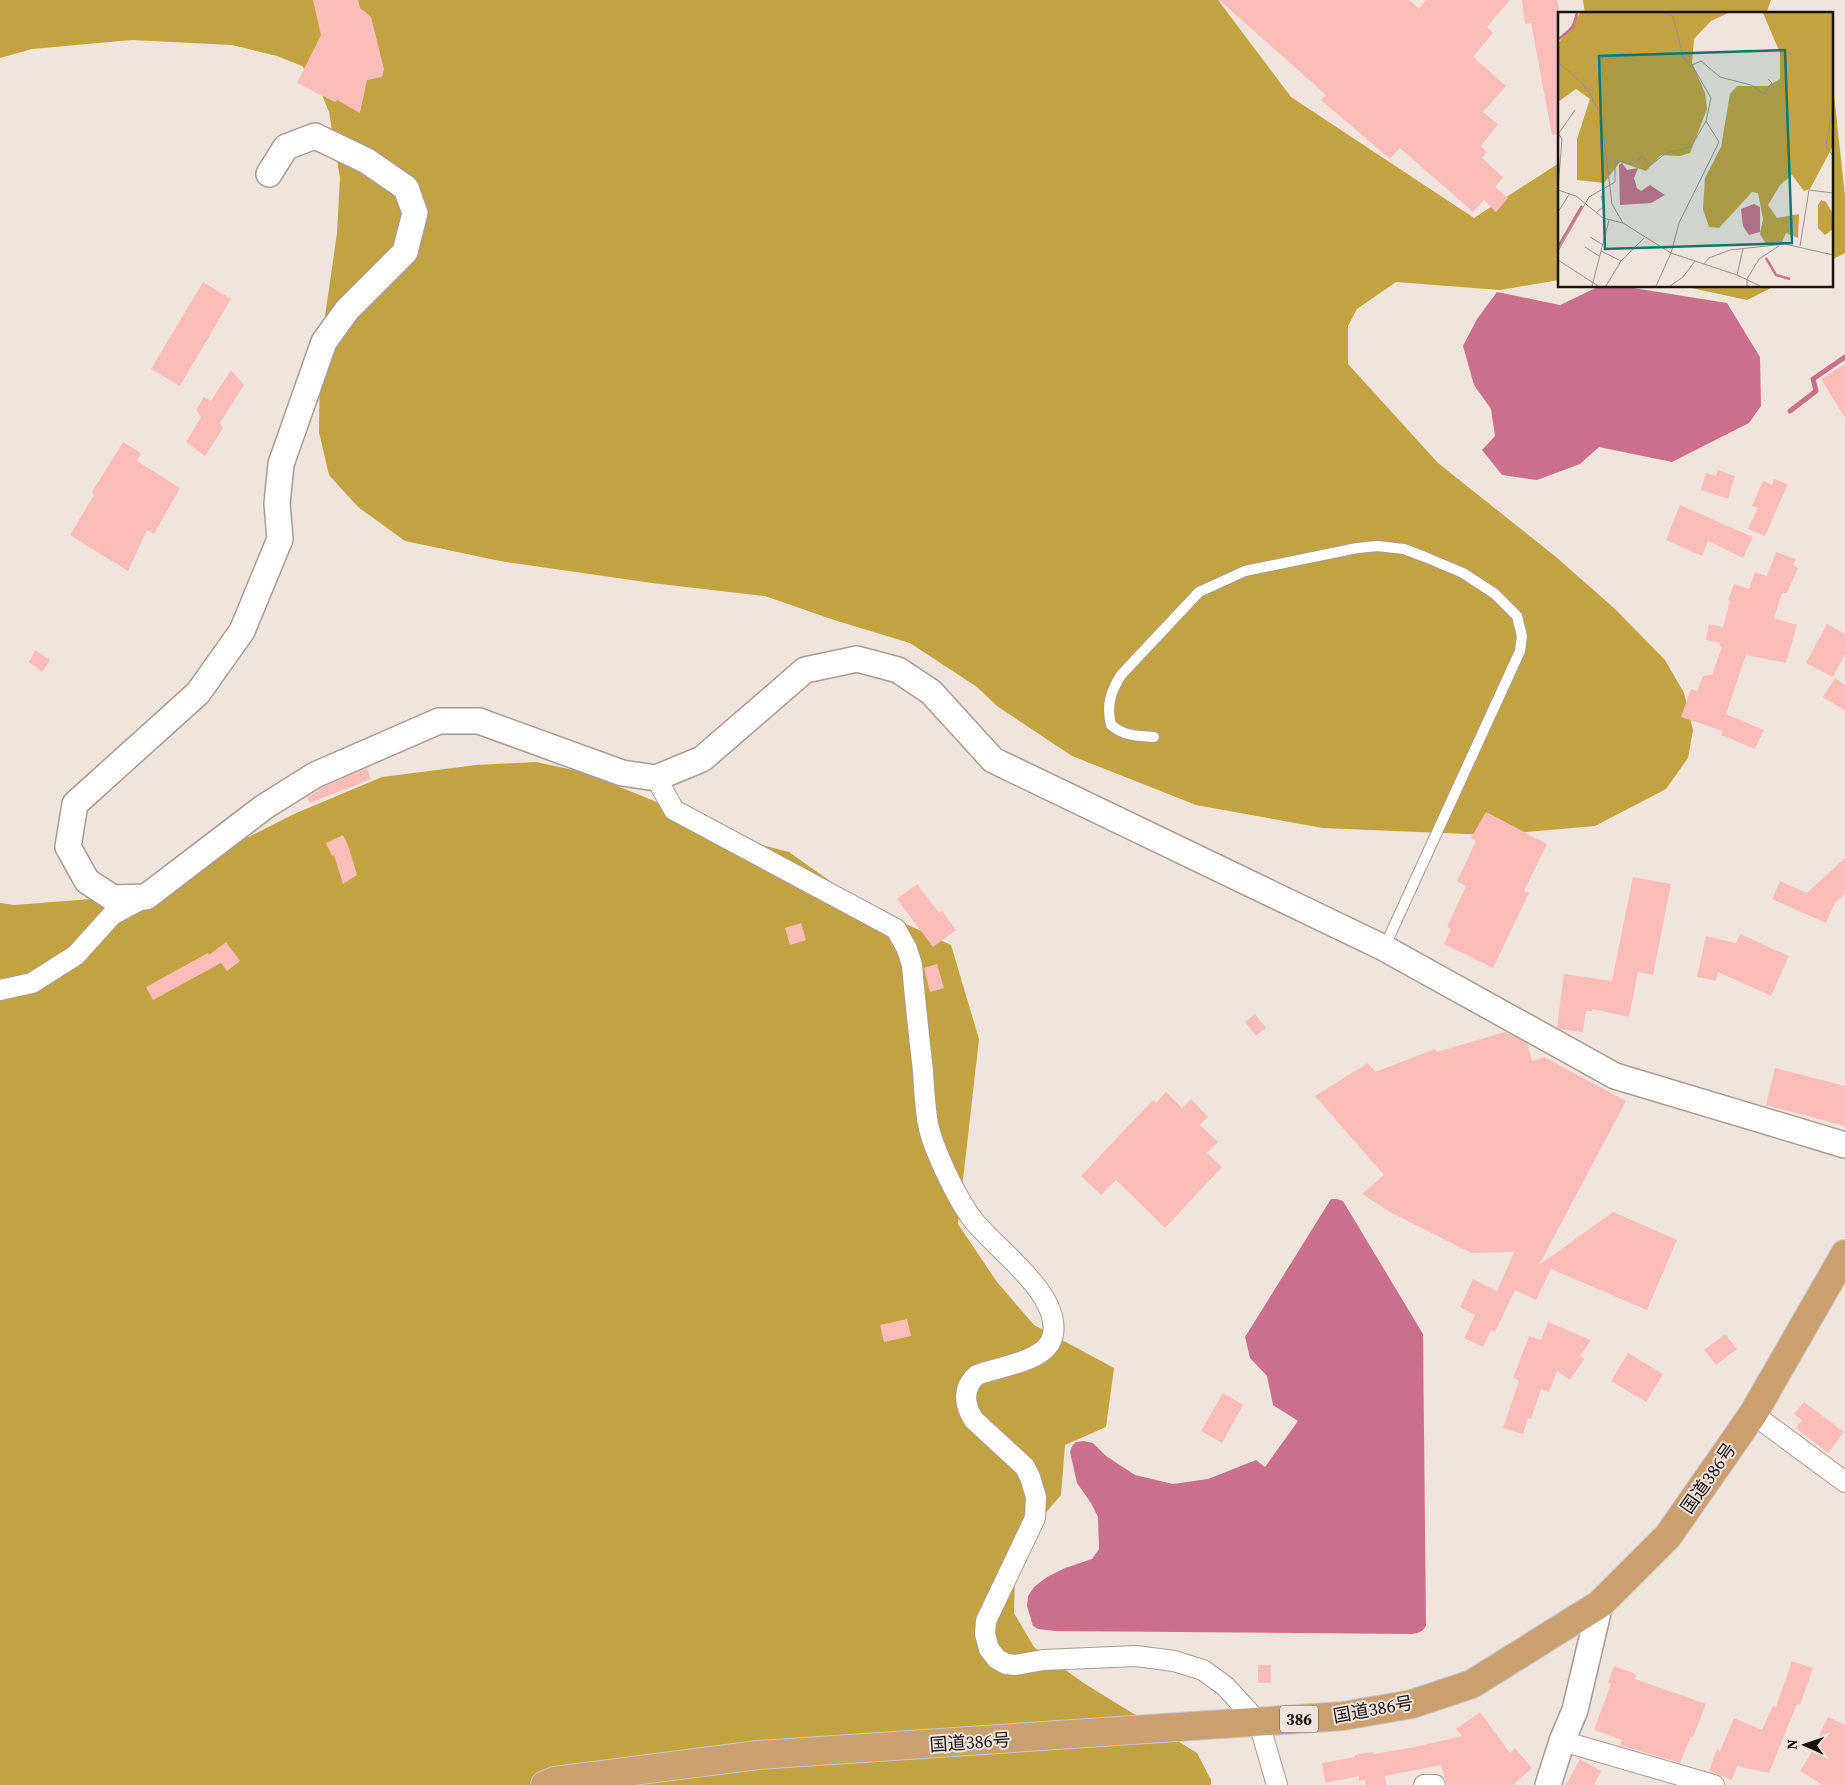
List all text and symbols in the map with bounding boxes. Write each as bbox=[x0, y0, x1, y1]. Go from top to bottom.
inset map bbox=[1558, 12, 1832, 288]
street label: 国道386号 bbox=[1675, 1438, 1741, 1518]
street label: 国道386号 bbox=[1331, 1690, 1415, 1728]
road number: 386 bbox=[1280, 1706, 1318, 1732]
north arrow bbox=[1780, 1720, 1830, 1770]
street label: 国道386号 bbox=[929, 1727, 1011, 1757]
text: N bbox=[1782, 1739, 1802, 1750]

